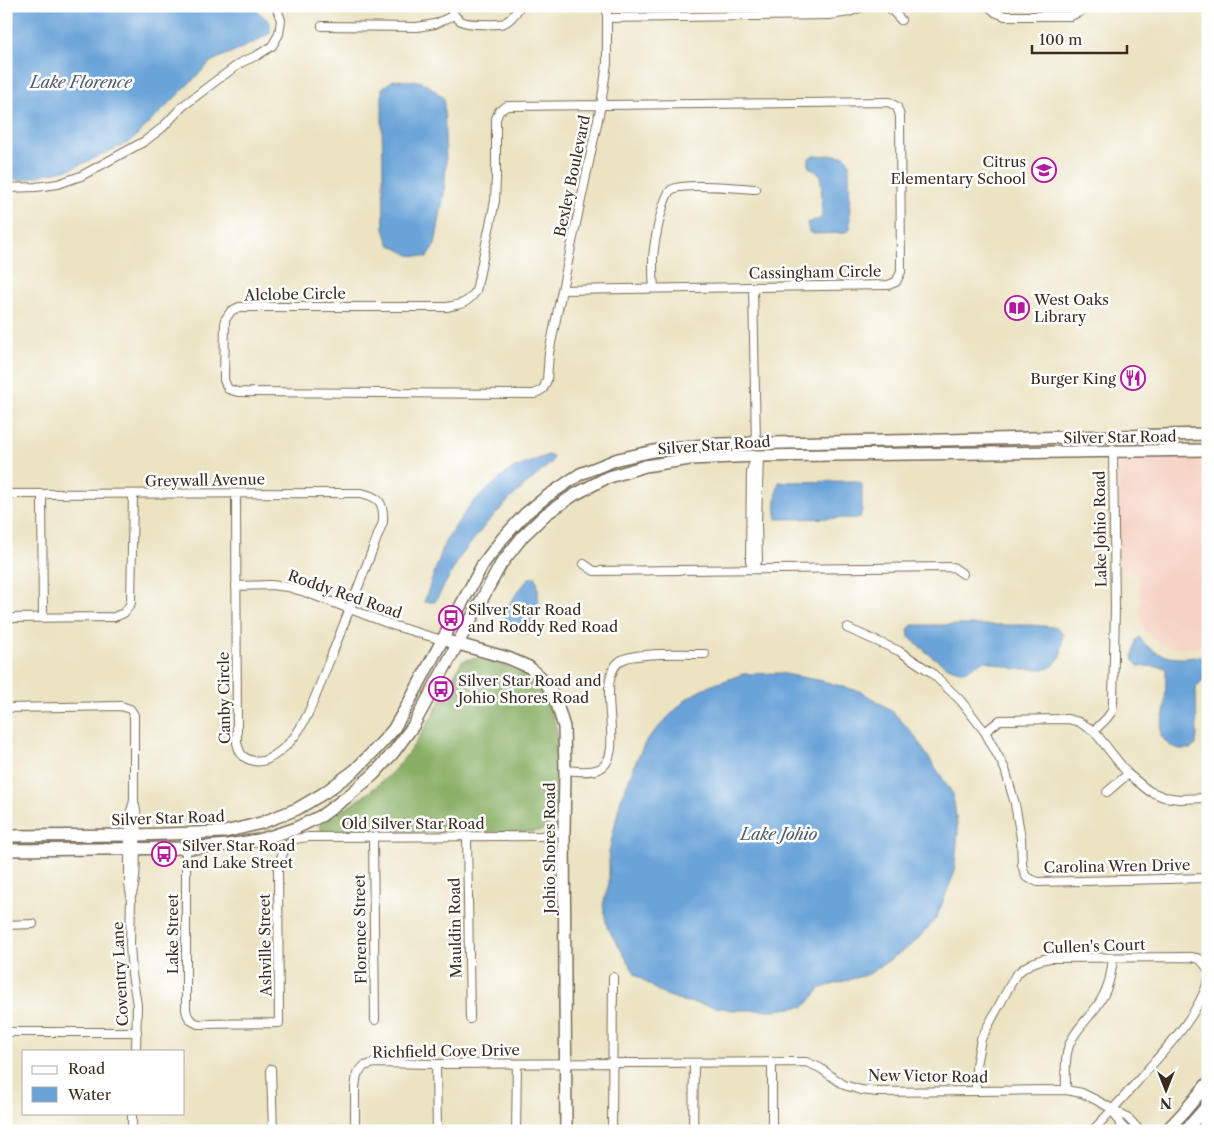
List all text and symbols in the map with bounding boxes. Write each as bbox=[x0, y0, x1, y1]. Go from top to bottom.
scale bar bbox=[1032, 22, 1126, 54]
text: 100 m bbox=[1039, 30, 1082, 49]
water label: Lake Florence bbox=[28, 72, 133, 92]
street label: Bexley Boulevard bbox=[550, 113, 594, 239]
place label: Citrus Elementary School bbox=[891, 152, 1027, 188]
school or university icon: Citrus Elementary School bbox=[1031, 157, 1057, 183]
street label: Cassingham Circle bbox=[749, 261, 881, 283]
street label: Alclobe Circle bbox=[243, 284, 346, 304]
place label: West Oaks Library bbox=[1033, 290, 1109, 326]
library icon: West Oaks Library bbox=[1004, 295, 1030, 321]
restaurant icon: Burger King bbox=[1120, 365, 1146, 391]
place label: Burger King bbox=[1030, 369, 1116, 388]
street label: Silver Star Road bbox=[1063, 427, 1177, 447]
street label: Silver Star Road bbox=[657, 432, 771, 458]
street label: Greywall Avenue bbox=[145, 469, 265, 491]
street label: Lake Johio Road bbox=[1089, 470, 1111, 588]
street label: Roddy Red Road bbox=[285, 566, 405, 622]
place label: Silver Star Road and Roddy Red Road bbox=[468, 600, 618, 636]
bus stop icon: Silver Star Road and Roddy Red Road bbox=[438, 605, 464, 631]
street label: Canby Circle bbox=[214, 652, 234, 744]
place label: Silver Star Road and Johio Shores Road bbox=[456, 671, 602, 707]
bus stop icon: Silver Star Road and Johio Shores Road bbox=[428, 676, 454, 702]
street label: Johio Shores Road bbox=[540, 782, 559, 916]
street label: Silver Star Road bbox=[111, 807, 225, 829]
street label: Old Silver Star Road bbox=[341, 814, 485, 833]
water label: Lake Johio bbox=[739, 824, 818, 844]
place label: Silver Star Road and Lake Street bbox=[182, 836, 295, 872]
bus stop icon: Silver Star Road and Lake Street bbox=[151, 841, 177, 867]
street label: Carolina Wren Drive bbox=[1044, 855, 1190, 877]
street label: Florence Street bbox=[350, 873, 370, 984]
street label: Mauldin Road bbox=[445, 877, 465, 979]
street label: Lake Street bbox=[163, 893, 182, 974]
street label: Ashville Street bbox=[255, 893, 275, 998]
street label: Coventry Lane bbox=[108, 921, 132, 1027]
street label: Cullen's Court bbox=[1042, 935, 1146, 957]
street label: Richfield Cove Drive bbox=[372, 1040, 520, 1062]
legend bbox=[22, 1050, 185, 1114]
text: Road bbox=[68, 1059, 105, 1078]
north arrow bbox=[1142, 1064, 1192, 1114]
street label: New Victor Road bbox=[868, 1065, 988, 1087]
text: Water bbox=[67, 1085, 112, 1104]
text: N bbox=[1160, 1094, 1172, 1112]

